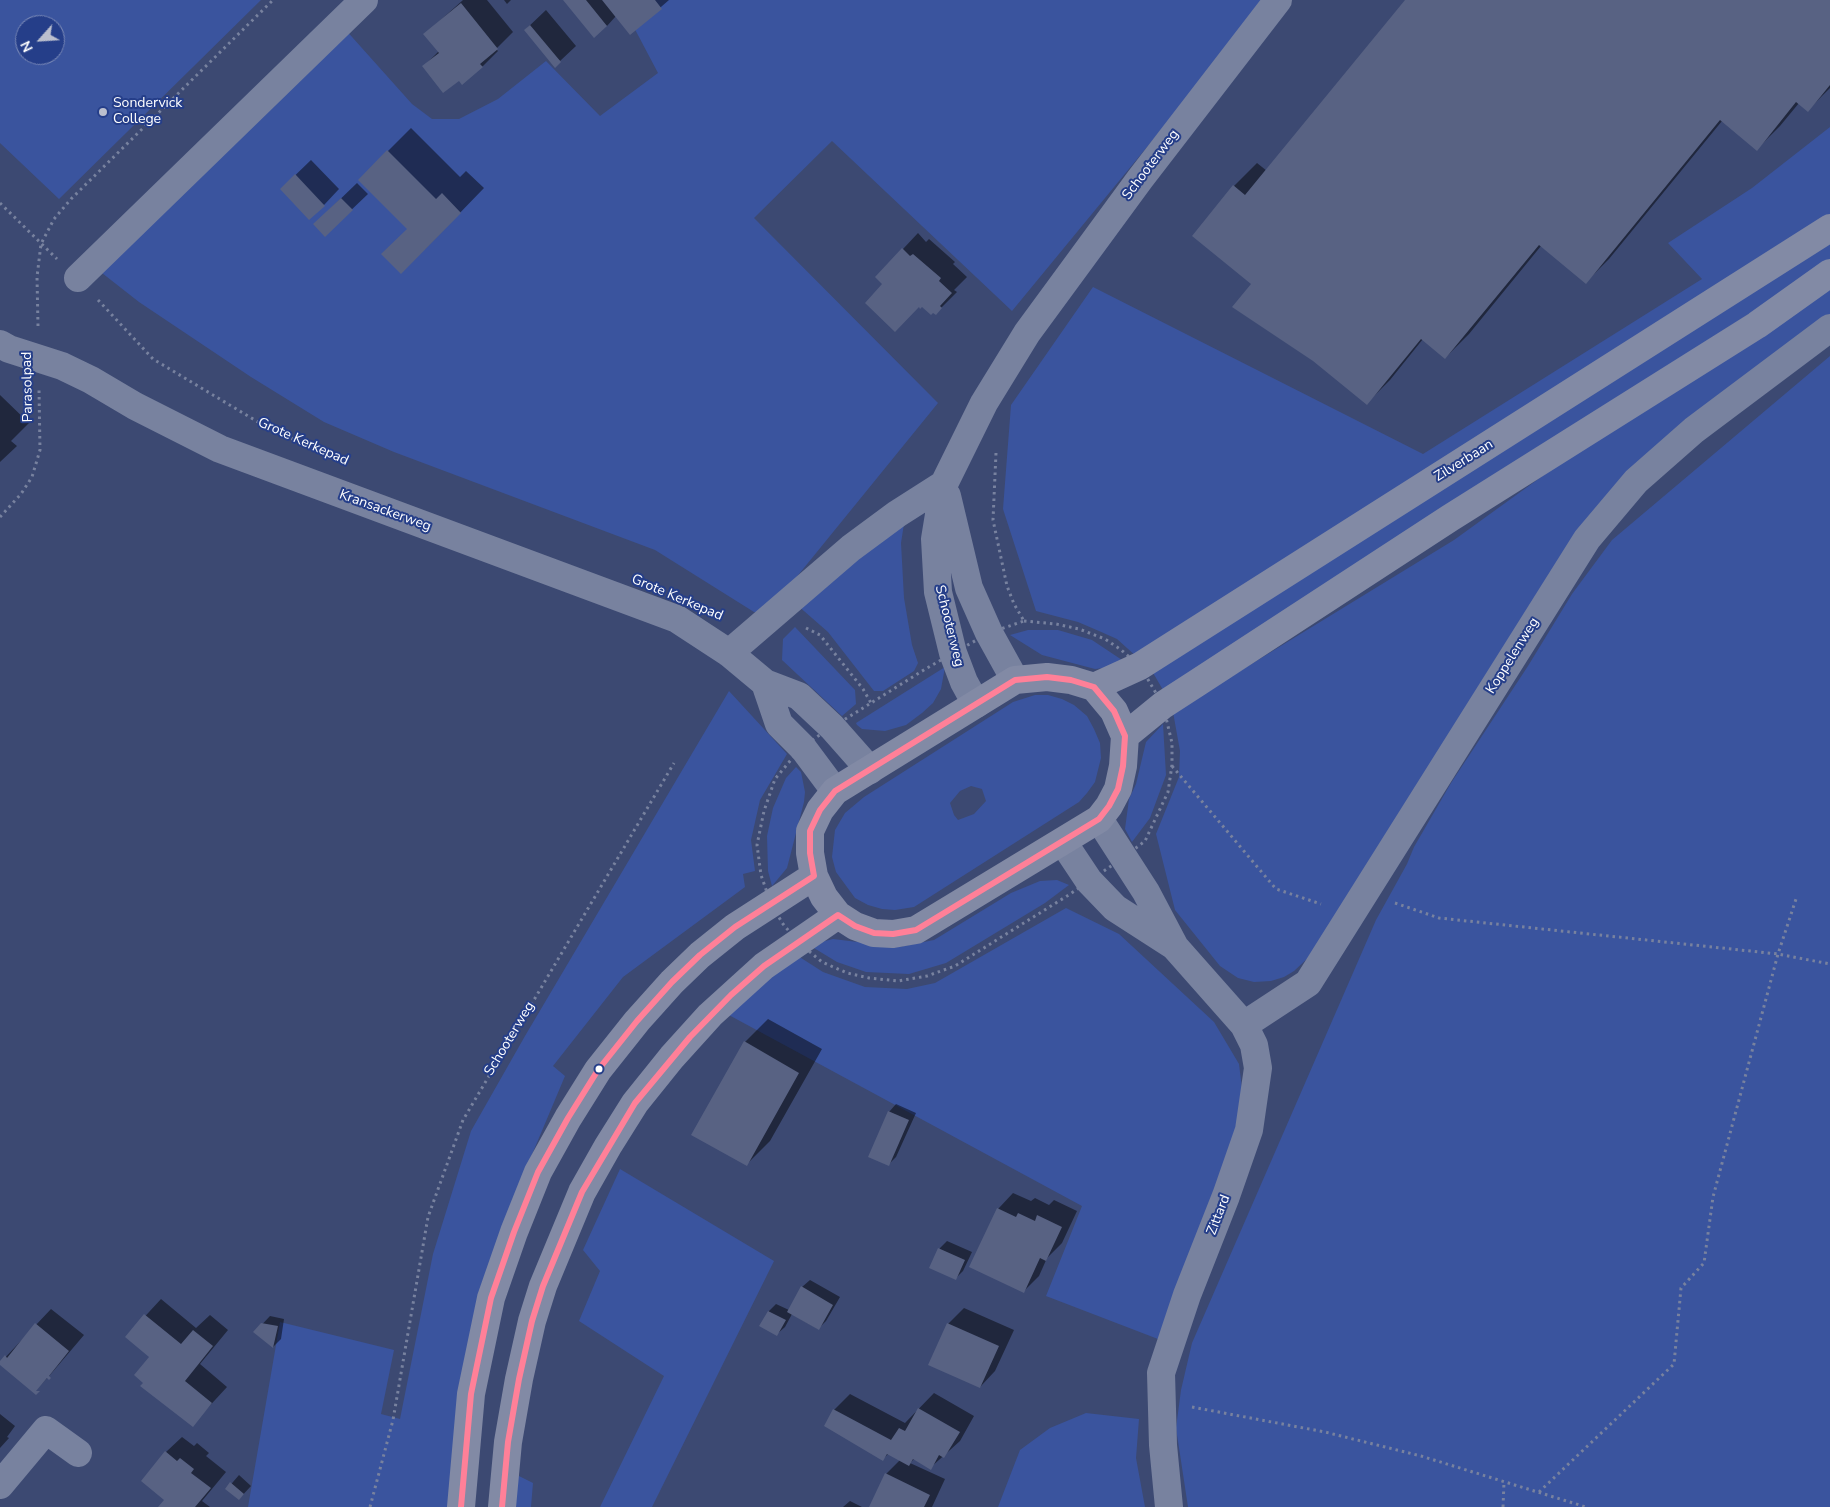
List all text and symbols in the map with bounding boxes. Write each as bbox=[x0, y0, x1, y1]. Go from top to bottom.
north arrow bbox=[15, 15, 65, 65]
text: N bbox=[16, 37, 38, 55]
place label: Sondervick College bbox=[113, 96, 182, 128]
marker: Sondervick College bbox=[97, 106, 109, 118]
street label: Schooterweg bbox=[1119, 127, 1183, 203]
street label: Parasolpad bbox=[19, 352, 37, 422]
street label: Grote Kerkepad bbox=[255, 414, 351, 470]
street label: Zilverbaan bbox=[1432, 436, 1496, 486]
street label: Kransackerweg bbox=[337, 487, 433, 535]
street label: Grote Kerkepad bbox=[629, 571, 725, 625]
street label: Schooterweg bbox=[931, 583, 967, 669]
street label: Koppelenweg bbox=[1483, 615, 1543, 697]
street label: Schooterweg bbox=[481, 999, 539, 1079]
unlabelled marker bbox=[594, 1064, 604, 1074]
street label: Zittard bbox=[1204, 1193, 1234, 1237]

